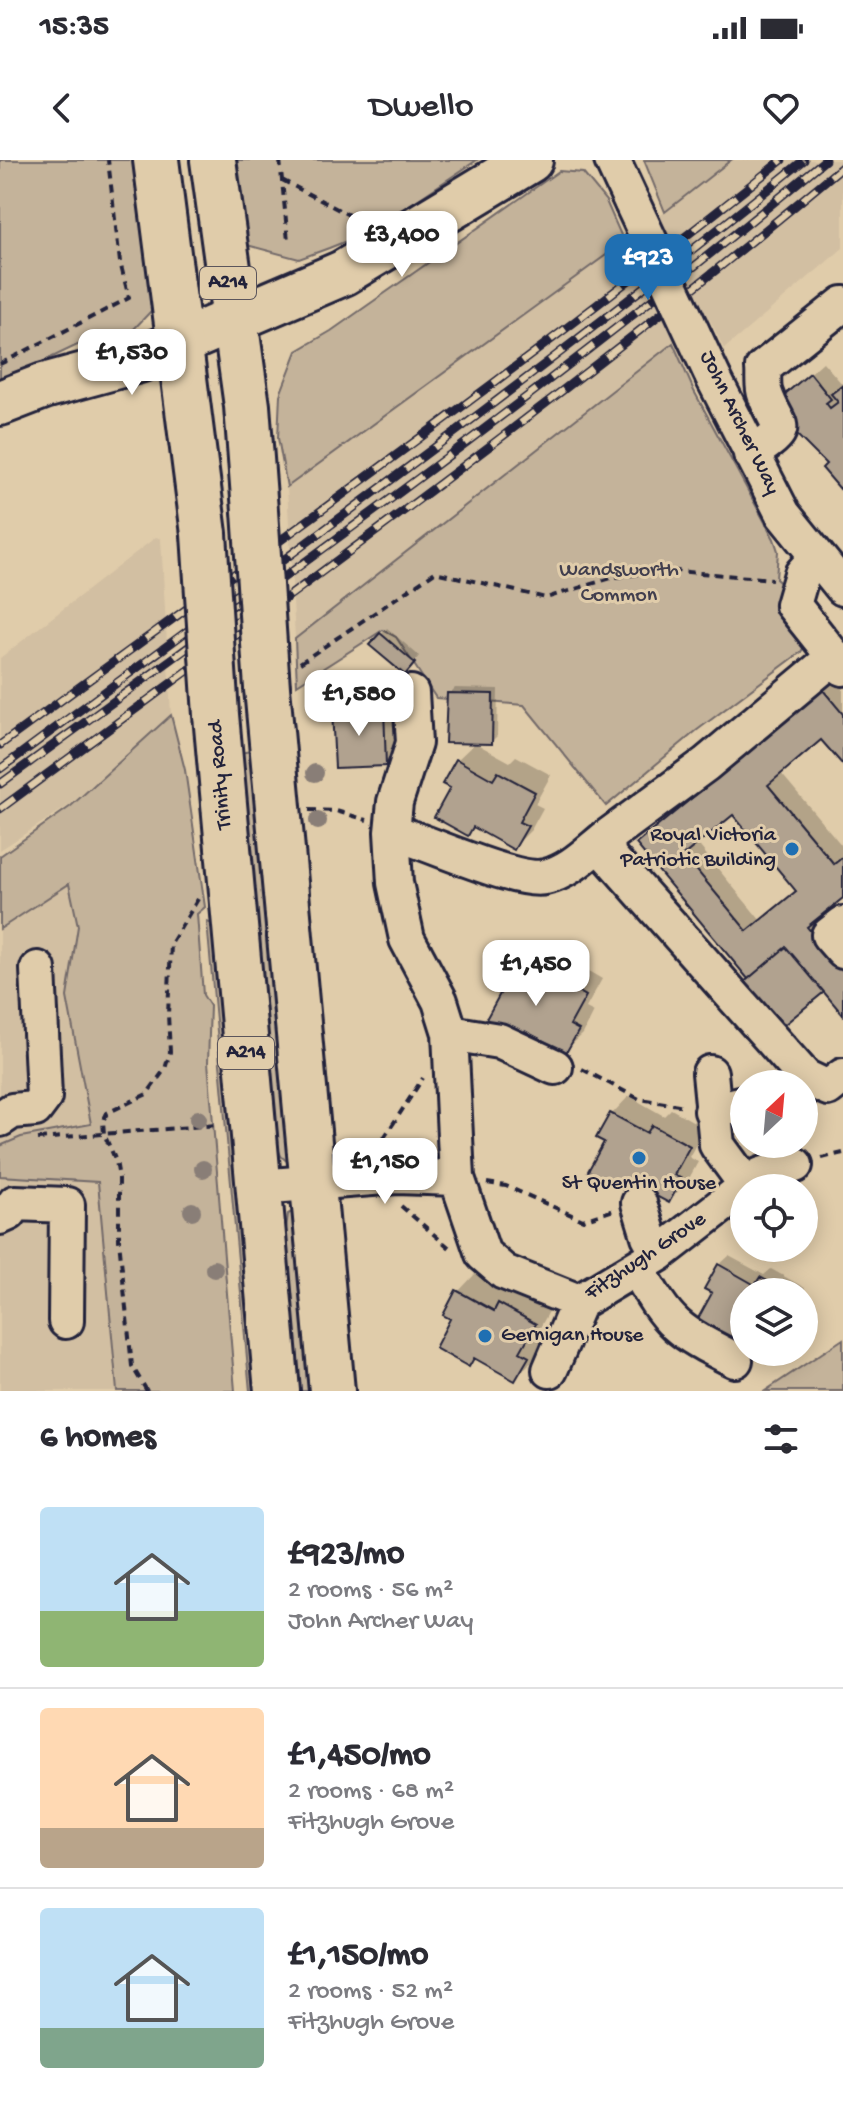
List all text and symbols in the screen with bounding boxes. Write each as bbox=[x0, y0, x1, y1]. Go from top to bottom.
text: 15:35 bbox=[40, 11, 109, 46]
icon: back bbox=[40, 86, 84, 130]
icon: heart bbox=[759, 86, 803, 130]
text: Dwello bbox=[369, 87, 474, 130]
pin: £3,400 bbox=[337, 211, 467, 279]
text: £3,400 bbox=[364, 221, 440, 252]
pin: £923 bbox=[601, 234, 695, 302]
text: £923 bbox=[623, 244, 673, 275]
road number: A214 bbox=[200, 267, 256, 299]
pin: £1,530 bbox=[67, 329, 197, 397]
text: £1,530 bbox=[96, 339, 168, 370]
street label: John Archer Way bbox=[693, 347, 785, 499]
park label: Wandsworth Common bbox=[559, 558, 679, 609]
pin: £1,580 bbox=[294, 670, 424, 738]
text: £1,580 bbox=[323, 680, 395, 711]
street label: Trinity Road bbox=[203, 717, 239, 833]
place label: Royal Victoria Patriotic Building bbox=[619, 823, 777, 874]
marker: Royal Victoria Patriotic Building bbox=[783, 840, 801, 858]
pin: £1,450 bbox=[471, 940, 601, 1008]
text: £1,450 bbox=[501, 950, 571, 981]
road number: A214 bbox=[218, 1037, 274, 1069]
north arrow bbox=[730, 1070, 818, 1158]
map controls bbox=[730, 1070, 818, 1366]
pin: £1,150 bbox=[320, 1138, 450, 1206]
text: £1,150 bbox=[350, 1148, 420, 1179]
marker: St Quentin House bbox=[630, 1149, 648, 1167]
place label: St Quentin House bbox=[562, 1171, 717, 1197]
button: locate bbox=[730, 1174, 818, 1262]
street label: Fitzhugh Grove bbox=[580, 1207, 712, 1308]
button: layers bbox=[730, 1278, 818, 1366]
place label: Gernigan House bbox=[501, 1323, 644, 1349]
marker: Gernigan House bbox=[476, 1327, 494, 1345]
icon: filters bbox=[759, 1417, 803, 1461]
text: 6 homes bbox=[40, 1419, 155, 1459]
text: £923/mo bbox=[288, 1536, 404, 1576]
icon: home bbox=[104, 1539, 200, 1635]
text: 2 rooms · 56 m² bbox=[288, 1576, 453, 1607]
text: John Archer Way bbox=[288, 1607, 473, 1638]
text: £1,450/mo bbox=[288, 1737, 431, 1777]
icon: home bbox=[104, 1740, 200, 1836]
text: 2 rooms · 68 m² bbox=[288, 1777, 454, 1808]
text: Fitzhugh Grove bbox=[288, 1808, 454, 1839]
text: £1,150/mo bbox=[288, 1937, 428, 1977]
icon: home bbox=[104, 1940, 200, 2036]
text: 2 rooms · 52 m² bbox=[288, 1977, 453, 2008]
text: Fitzhugh Grove bbox=[288, 2008, 454, 2039]

